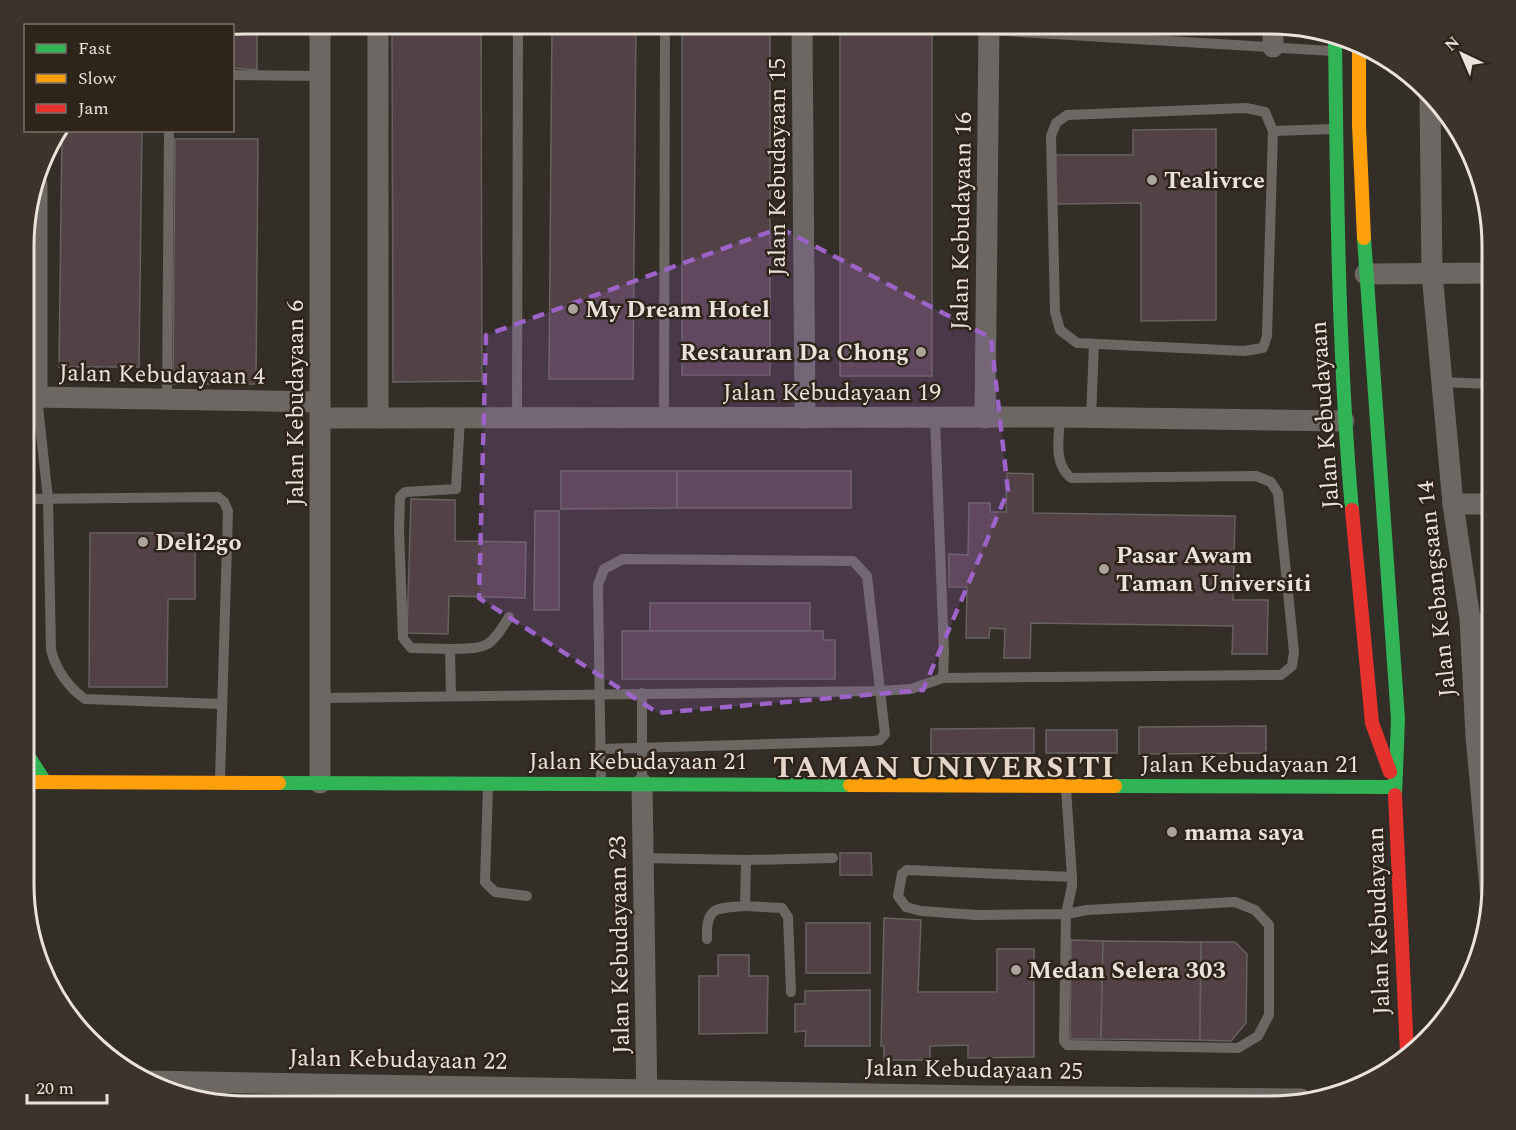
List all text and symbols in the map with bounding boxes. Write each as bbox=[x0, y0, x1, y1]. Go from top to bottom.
legend bbox=[24, 24, 234, 132]
north arrow bbox=[1432, 24, 1492, 84]
text: N bbox=[1439, 31, 1465, 57]
text: Fast bbox=[78, 35, 111, 62]
street label: Jalan Kebudayaan 15 bbox=[760, 58, 796, 276]
text: Slow bbox=[78, 65, 117, 92]
text: Jam bbox=[78, 95, 109, 122]
street label: Jalan Kebudayaan 16 bbox=[942, 112, 982, 330]
place label: Tealivrce bbox=[1164, 163, 1265, 199]
marker: Tealivrce bbox=[1145, 173, 1159, 187]
place label: My Dream Hotel bbox=[585, 292, 770, 328]
street label: Jalan Kebudayaan 6 bbox=[278, 300, 314, 506]
marker: My Dream Hotel bbox=[566, 302, 580, 316]
street label: Jalan Kebudayaan bbox=[1300, 320, 1350, 510]
place label: Restauran Da Chong bbox=[680, 335, 909, 371]
marker: Restauran Da Chong bbox=[914, 345, 928, 359]
street label: Jalan Kebudayaan 4 bbox=[59, 355, 265, 395]
street label: Jalan Kebudayaan 19 bbox=[723, 375, 941, 411]
street label: Jalan Kebangsaan 14 bbox=[1408, 479, 1466, 699]
place label: Deli2go bbox=[155, 525, 242, 561]
marker: Deli2go bbox=[136, 535, 150, 549]
place label: Pasar Awam Taman Universiti bbox=[1116, 538, 1311, 602]
marker: Pasar Awam Taman Universiti bbox=[1097, 562, 1111, 576]
street label: Jalan Kebudayaan 21 bbox=[529, 744, 747, 780]
district label: TAMAN UNIVERSITI bbox=[773, 745, 1115, 791]
street label: Jalan Kebudayaan 21 bbox=[1141, 747, 1359, 783]
place label: mama saya bbox=[1184, 815, 1305, 851]
marker: mama saya bbox=[1165, 825, 1179, 839]
street label: Jalan Kebudayaan bbox=[1358, 826, 1400, 1016]
street label: Jalan Kebudayaan 23 bbox=[600, 836, 640, 1054]
place label: Medan Selera 303 bbox=[1028, 953, 1226, 989]
marker: Medan Selera 303 bbox=[1009, 963, 1023, 977]
street label: Jalan Kebudayaan 22 bbox=[289, 1040, 507, 1080]
street label: Jalan Kebudayaan 25 bbox=[865, 1050, 1083, 1090]
scale bar bbox=[27, 1067, 106, 1105]
text: 20 m bbox=[36, 1075, 74, 1102]

